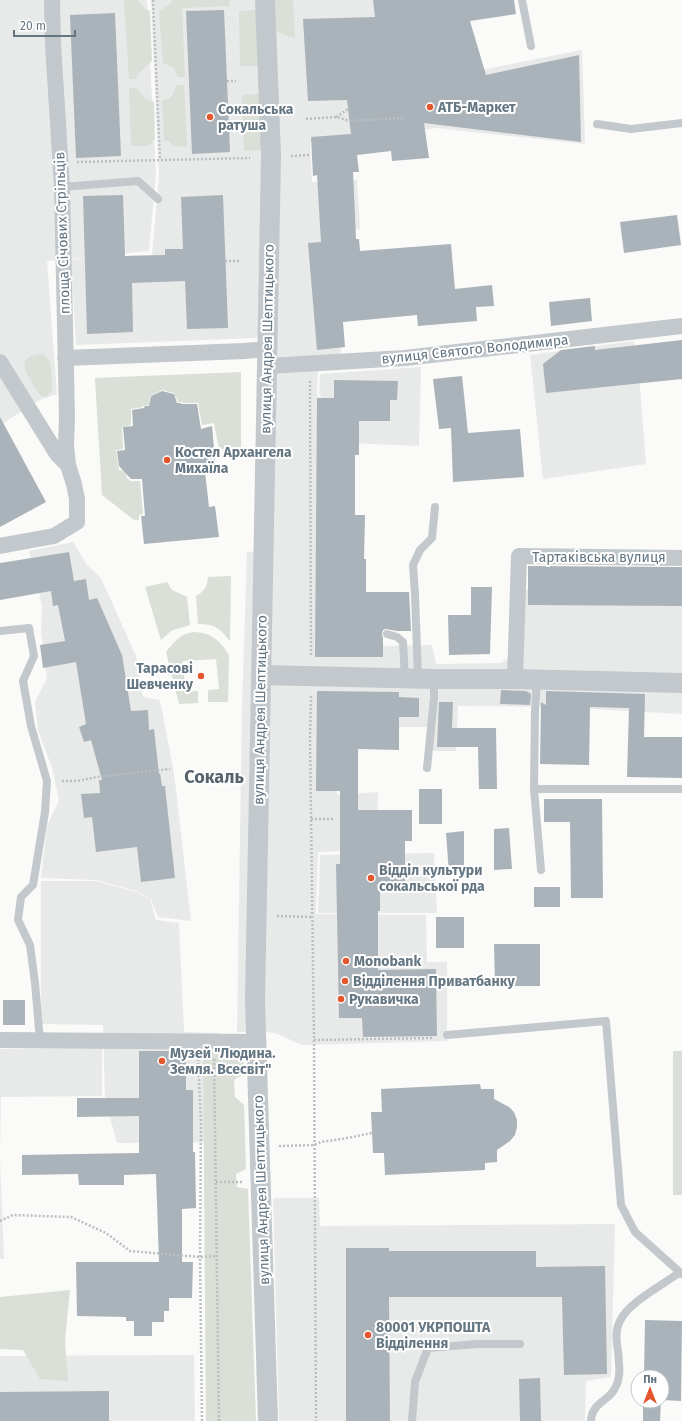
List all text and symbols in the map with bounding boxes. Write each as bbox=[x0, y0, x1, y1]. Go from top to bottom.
scale bar bbox=[14, 12, 75, 38]
text: 20 m bbox=[20, 19, 46, 33]
place label: АТБ-Маркет bbox=[437, 99, 516, 116]
place label: Сокальська ратуша bbox=[218, 101, 294, 134]
marker: АТБ-Маркет bbox=[425, 102, 435, 112]
marker: Сокальська ратуша bbox=[205, 112, 215, 122]
street label: площа Січових Стрільців bbox=[51, 151, 74, 314]
street label: вулиця Андрея Шептицького bbox=[257, 244, 278, 434]
street label: вулиця Святого Володимира bbox=[381, 331, 569, 368]
place label: Костел Архангела Михаїла bbox=[175, 444, 292, 477]
marker: Костел Архангела Михаїла bbox=[162, 455, 172, 465]
street label: Тартаківська вулиця bbox=[532, 549, 666, 566]
street label: вулиця Андрея Шептицького bbox=[250, 615, 271, 805]
place label: Тарасові Шевченку bbox=[126, 660, 194, 693]
marker: Тарасові Шевченку bbox=[196, 671, 206, 681]
district label: Сокаль bbox=[184, 766, 244, 788]
place label: Відділ культури сокальської рда bbox=[379, 862, 485, 895]
marker: Відділ культури сокальської рда bbox=[366, 873, 376, 883]
place label: Monobank bbox=[354, 953, 421, 970]
marker: Monobank bbox=[341, 956, 351, 966]
place label: Відділення Приватбанку bbox=[353, 973, 515, 990]
marker: Відділення Приватбанку bbox=[340, 976, 350, 986]
place label: Рукавичка bbox=[349, 991, 419, 1008]
marker: Рукавичка bbox=[336, 994, 346, 1004]
place label: Музей "Людина. Земля. Всесвіт" bbox=[169, 1045, 276, 1078]
marker: Музей "Людина. Земля. Всесвіт" bbox=[157, 1056, 167, 1066]
street label: вулиця Андрея Шептицького bbox=[250, 1095, 273, 1285]
place label: 80001 УКРПОШТА Відділення bbox=[376, 1319, 491, 1352]
marker: 80001 УКРПОШТА Відділення bbox=[363, 1330, 373, 1340]
north arrow bbox=[630, 1369, 670, 1409]
text: Пн bbox=[643, 1373, 657, 1386]

